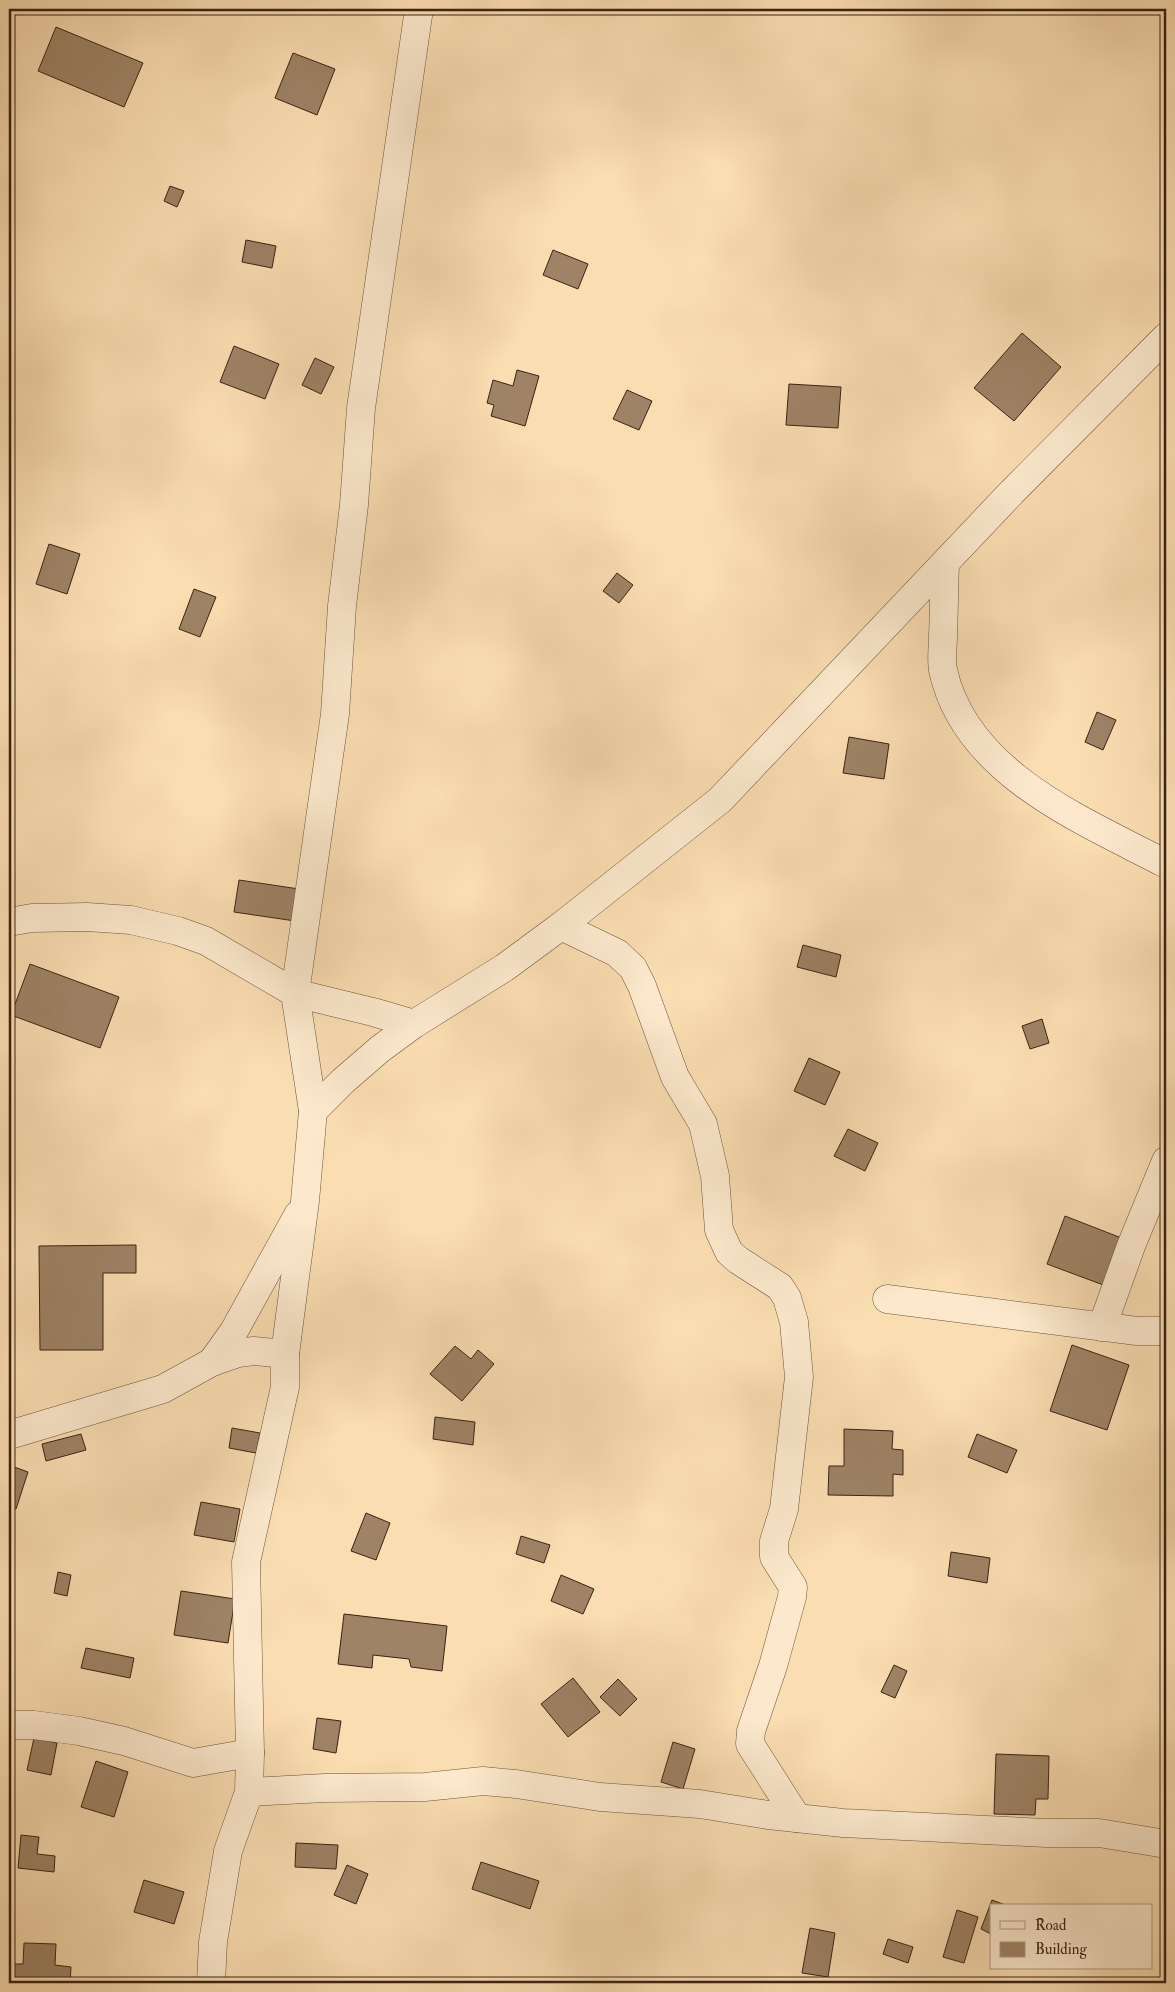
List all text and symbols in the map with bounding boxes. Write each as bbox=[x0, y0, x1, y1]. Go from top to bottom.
legend bbox=[990, 1904, 1152, 1970]
text: Road bbox=[1035, 1916, 1067, 1935]
text: Building bbox=[1035, 1940, 1087, 1959]

